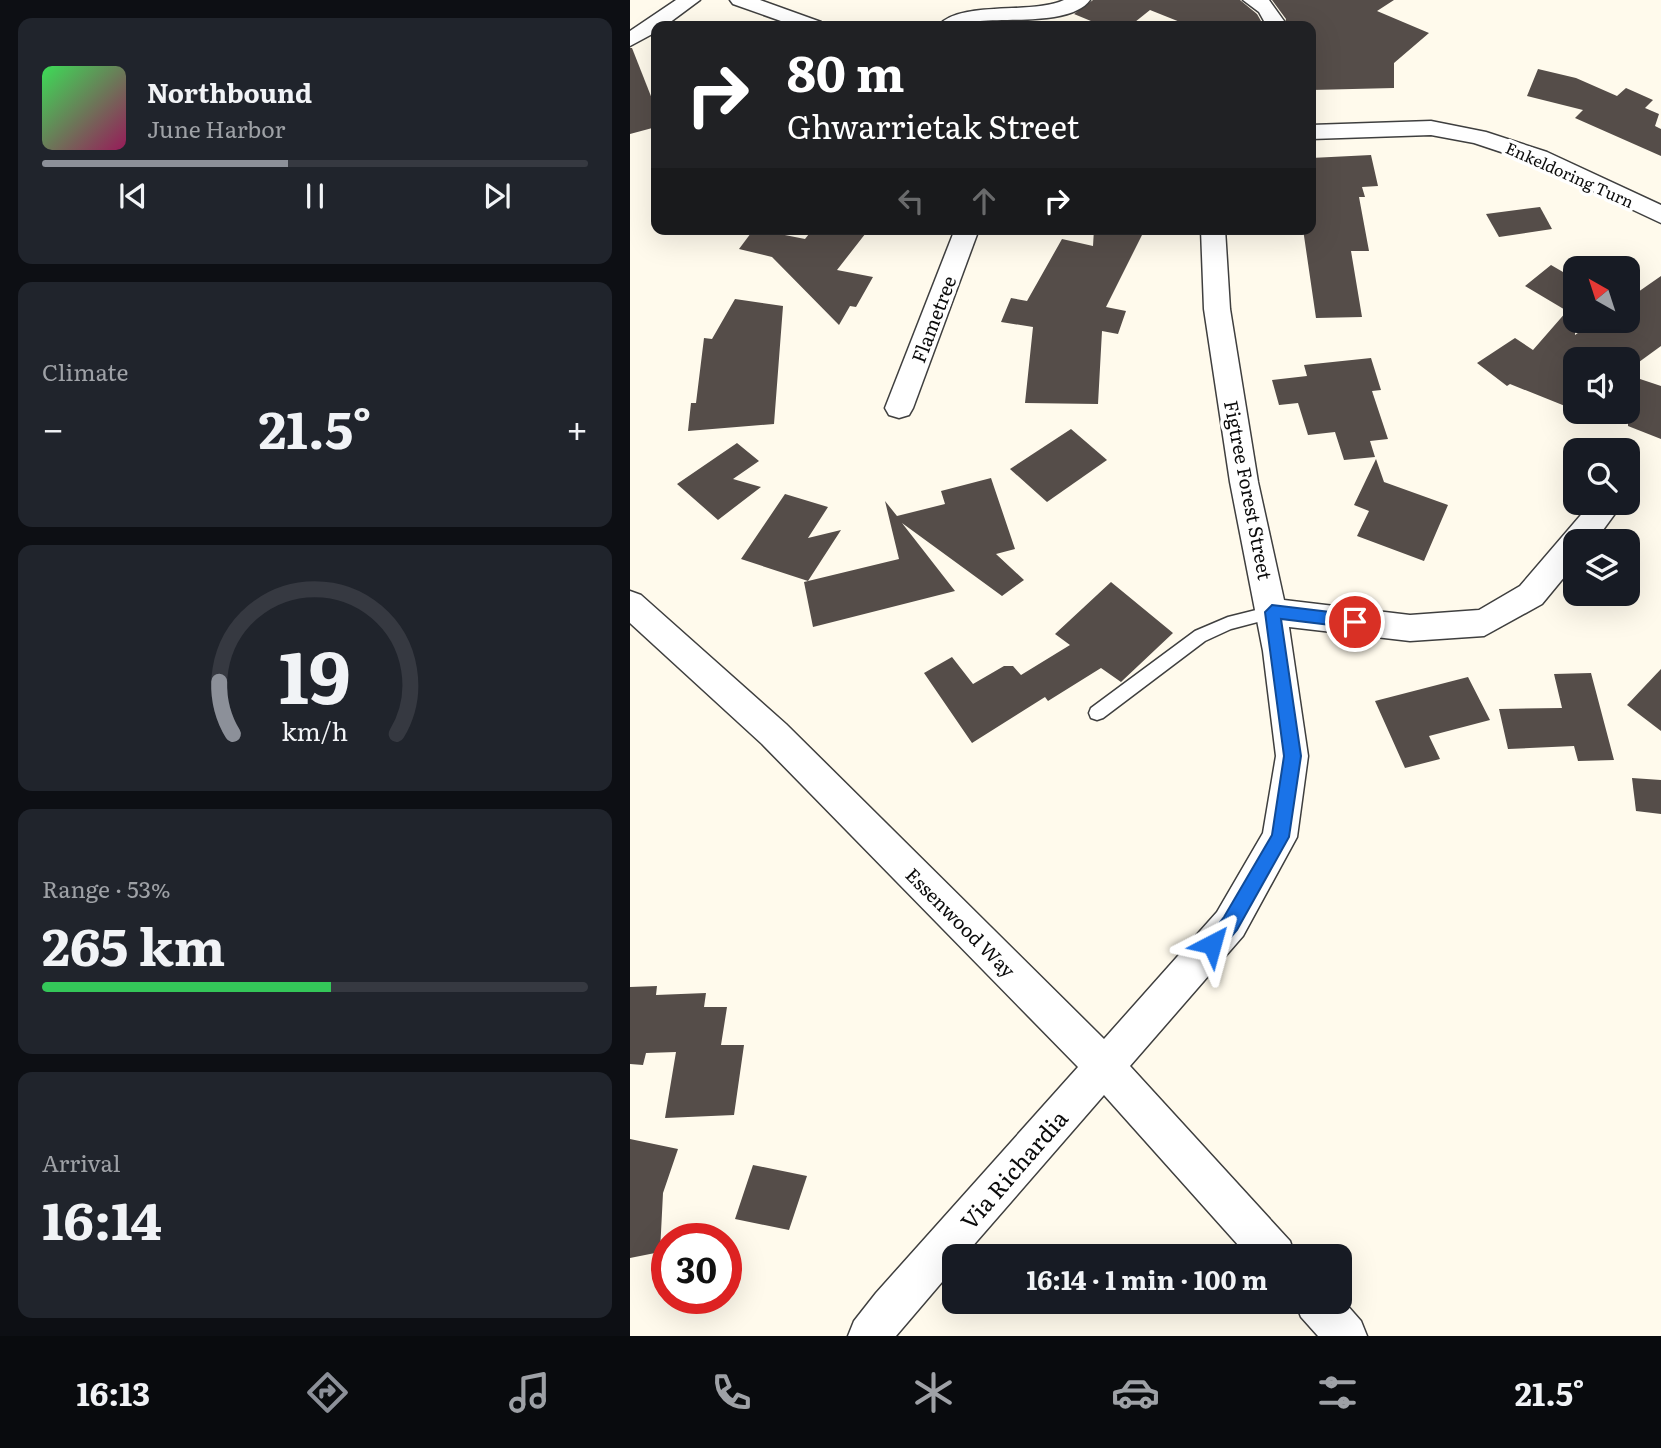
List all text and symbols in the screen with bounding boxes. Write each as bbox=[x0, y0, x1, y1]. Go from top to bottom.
text: 80 m bbox=[787, 34, 905, 107]
icon: right bbox=[672, 49, 763, 140]
text: Northbound bbox=[147, 72, 312, 111]
text: Ghwarrietak Street bbox=[787, 101, 1080, 149]
text: June Harbor bbox=[147, 111, 285, 145]
street label: Enkeldoring Turn bbox=[1502, 135, 1638, 213]
icon: previous bbox=[114, 177, 152, 215]
icon: pause bbox=[296, 177, 334, 215]
icon: next bbox=[478, 177, 516, 215]
icon: left bbox=[892, 182, 930, 220]
icon: ahead bbox=[965, 182, 1003, 220]
icon: right bbox=[1038, 182, 1076, 220]
north arrow bbox=[1563, 256, 1640, 332]
map controls bbox=[1563, 256, 1640, 606]
street label: Flametree bbox=[904, 271, 962, 367]
button: sound bbox=[1563, 347, 1640, 424]
text: Climate bbox=[42, 354, 128, 388]
text: 21.5° bbox=[258, 388, 372, 465]
text: − bbox=[42, 398, 64, 455]
text: + bbox=[566, 398, 588, 455]
street label: Figtree Forest Street bbox=[1218, 398, 1280, 583]
button: search bbox=[1563, 438, 1640, 515]
button: layers bbox=[1563, 529, 1640, 606]
pin bbox=[1325, 592, 1385, 652]
icon: arrive bbox=[1336, 603, 1374, 641]
text: 19 bbox=[279, 618, 351, 726]
text: km/h bbox=[282, 712, 348, 749]
street label: Essenwood Way bbox=[900, 861, 1022, 983]
text: Range · 53% bbox=[42, 871, 171, 905]
text: 265 km bbox=[42, 905, 225, 982]
position arrow bbox=[1175, 907, 1249, 981]
street label: Via Richardia bbox=[951, 1101, 1075, 1236]
text: Arrival bbox=[42, 1145, 121, 1179]
text: 16:14 bbox=[42, 1179, 162, 1256]
speed limit sign: 30 bbox=[651, 1223, 742, 1314]
text: 16:14 · 1 min · 100 m bbox=[1026, 1259, 1268, 1298]
text: 16:13 bbox=[76, 1368, 150, 1416]
icon: directions bbox=[303, 1368, 352, 1417]
icon: music bbox=[505, 1368, 554, 1417]
icon: phone bbox=[707, 1368, 756, 1417]
icon: climate bbox=[909, 1368, 958, 1417]
icon: car bbox=[1111, 1368, 1160, 1417]
icon: filters bbox=[1313, 1368, 1362, 1417]
text: 21.5° bbox=[1515, 1368, 1584, 1416]

